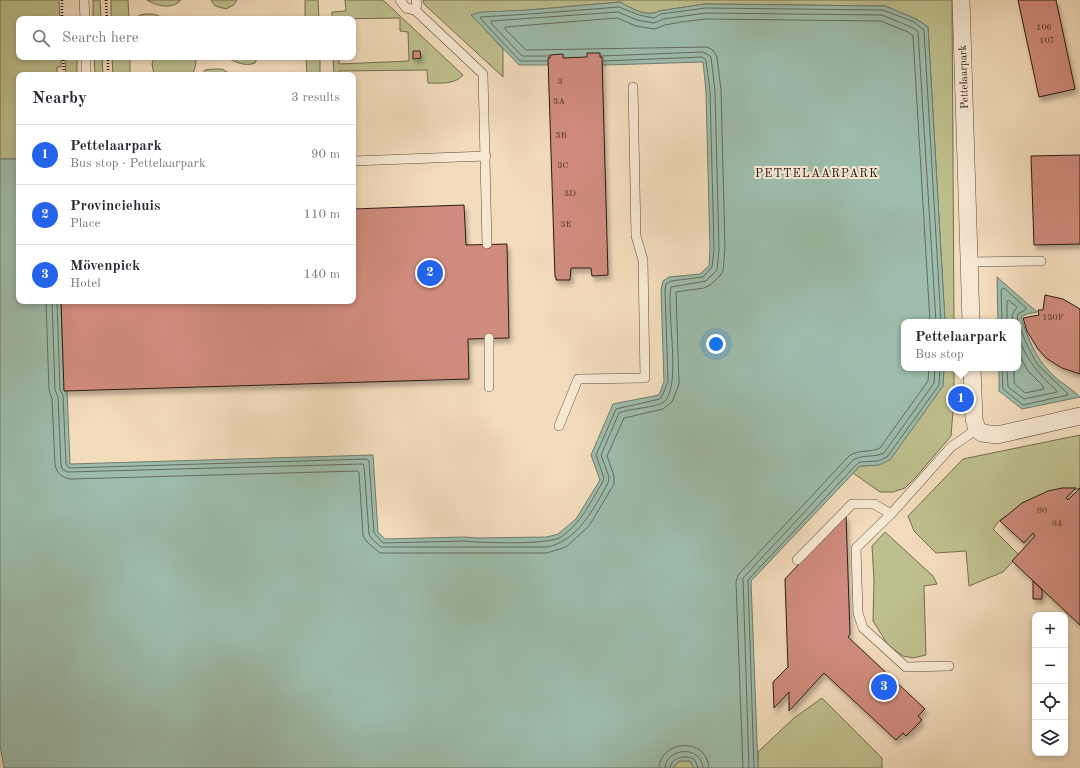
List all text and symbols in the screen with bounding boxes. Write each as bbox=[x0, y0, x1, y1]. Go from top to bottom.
search box bbox=[16, 16, 356, 60]
house number: 106 bbox=[1036, 23, 1052, 32]
icon: search bbox=[30, 27, 52, 49]
text: Search here bbox=[62, 31, 139, 46]
house number: 107 bbox=[1039, 36, 1055, 45]
street label: Pettelaarpark bbox=[958, 44, 971, 109]
house number: 3 bbox=[557, 77, 563, 86]
text: Nearby bbox=[32, 90, 87, 107]
text: 3 results bbox=[291, 91, 340, 104]
house number: 3A bbox=[553, 97, 565, 106]
house number: 3B bbox=[555, 131, 567, 140]
text: Pettelaarpark bbox=[70, 139, 162, 154]
text: 1 bbox=[41, 148, 49, 161]
text: 90 m bbox=[311, 148, 340, 161]
text: Bus stop · Pettelaarpark bbox=[70, 157, 206, 170]
house number: 3C bbox=[557, 161, 569, 170]
district label: PETTELAARPARK bbox=[755, 168, 879, 180]
house number: 3D bbox=[564, 189, 576, 198]
text: Provinciehuis bbox=[70, 199, 160, 214]
text: 2 bbox=[41, 208, 49, 221]
text: 110 m bbox=[303, 208, 340, 221]
text: Place bbox=[70, 217, 100, 230]
house number: 3E bbox=[560, 220, 572, 229]
pin: 2 bbox=[417, 258, 443, 288]
text: Mövenpick bbox=[70, 259, 141, 274]
text: 3 bbox=[41, 268, 49, 281]
text: 140 m bbox=[303, 268, 340, 281]
text: Hotel bbox=[70, 277, 101, 290]
house number: 130F bbox=[1042, 313, 1064, 322]
popup bbox=[901, 319, 1021, 371]
text: Pettelaarpark bbox=[915, 330, 1007, 345]
your location bbox=[706, 334, 726, 354]
text: Bus stop bbox=[915, 348, 964, 361]
pin: 1 bbox=[948, 384, 974, 414]
house number: 80 bbox=[1037, 506, 1047, 515]
house number: 84 bbox=[1052, 519, 1062, 528]
map controls bbox=[1032, 612, 1068, 756]
button: + bbox=[1032, 612, 1068, 648]
button: − bbox=[1032, 648, 1068, 684]
pin: 3 bbox=[871, 672, 897, 702]
button: locate bbox=[1032, 684, 1068, 720]
button: layers bbox=[1032, 720, 1068, 756]

